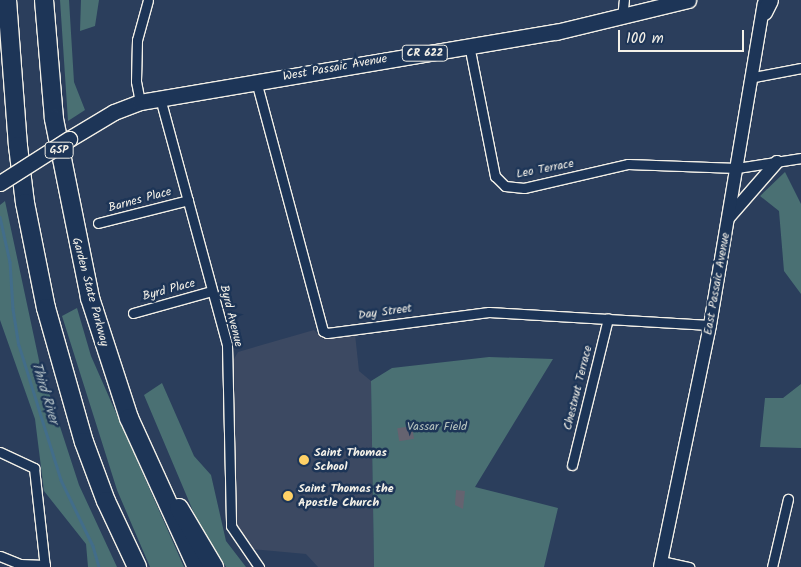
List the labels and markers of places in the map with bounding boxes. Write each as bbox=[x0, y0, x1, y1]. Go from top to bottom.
place label: Saint Thomas School bbox=[314, 446, 387, 474]
marker: Saint Thomas School bbox=[298, 454, 310, 466]
place label: Saint Thomas the Apostle Church bbox=[298, 482, 393, 510]
marker: Saint Thomas the Apostle Church bbox=[282, 490, 294, 502]

